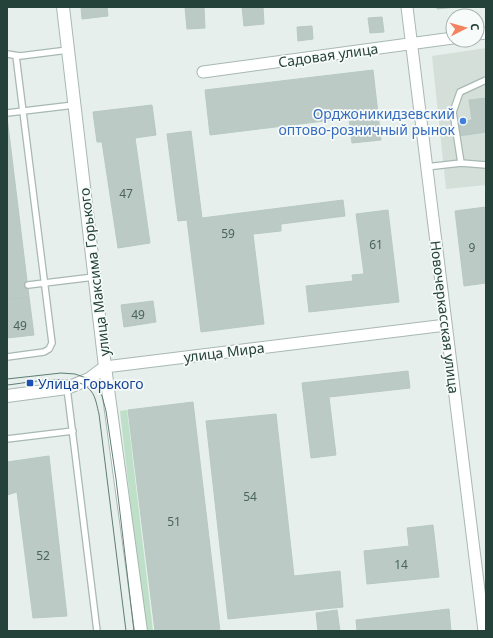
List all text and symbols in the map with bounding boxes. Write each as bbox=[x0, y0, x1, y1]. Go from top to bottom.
north arrow bbox=[445, 8, 485, 48]
text: С bbox=[468, 23, 483, 31]
street label: Садовая улица bbox=[277, 39, 379, 71]
place label: Орджоникидзевский оптово-розничный рынок bbox=[279, 104, 456, 139]
marker: Орджоникидзевский оптово-розничный рынок bbox=[458, 116, 468, 126]
house number: 47 bbox=[119, 185, 133, 202]
street label: улица Максима Горького bbox=[74, 187, 114, 357]
house number: 59 bbox=[221, 225, 235, 242]
house number: 61 bbox=[369, 236, 383, 253]
street label: Новочеркасская улица bbox=[426, 239, 464, 395]
house number: 9 bbox=[469, 239, 476, 256]
house number: 49 bbox=[131, 306, 145, 323]
house number: 49 bbox=[13, 317, 27, 334]
street label: улица Мира bbox=[183, 338, 265, 366]
place label: Улица Горького bbox=[38, 374, 144, 393]
marker: Улица Горького bbox=[25, 378, 35, 388]
house number: 54 bbox=[243, 488, 257, 505]
house number: 51 bbox=[167, 513, 181, 530]
house number: 52 bbox=[36, 547, 50, 564]
house number: 14 bbox=[394, 556, 408, 573]

